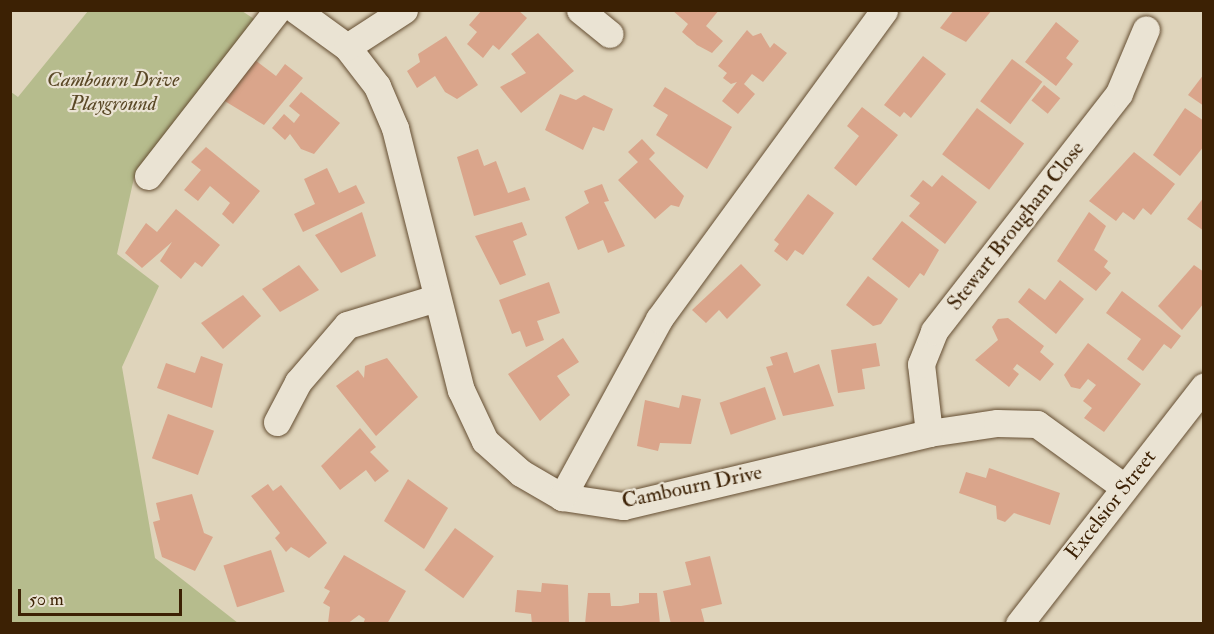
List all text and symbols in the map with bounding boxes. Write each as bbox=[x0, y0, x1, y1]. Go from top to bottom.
park label: Cambourn Drive Playground bbox=[47, 67, 179, 117]
street label: Stewart Brougham Close bbox=[942, 136, 1090, 316]
street label: Excelsior Street bbox=[1060, 445, 1162, 565]
street label: Cambourn Drive bbox=[620, 460, 764, 514]
scale bar bbox=[21, 577, 184, 615]
text: 50 m bbox=[29, 588, 64, 611]

